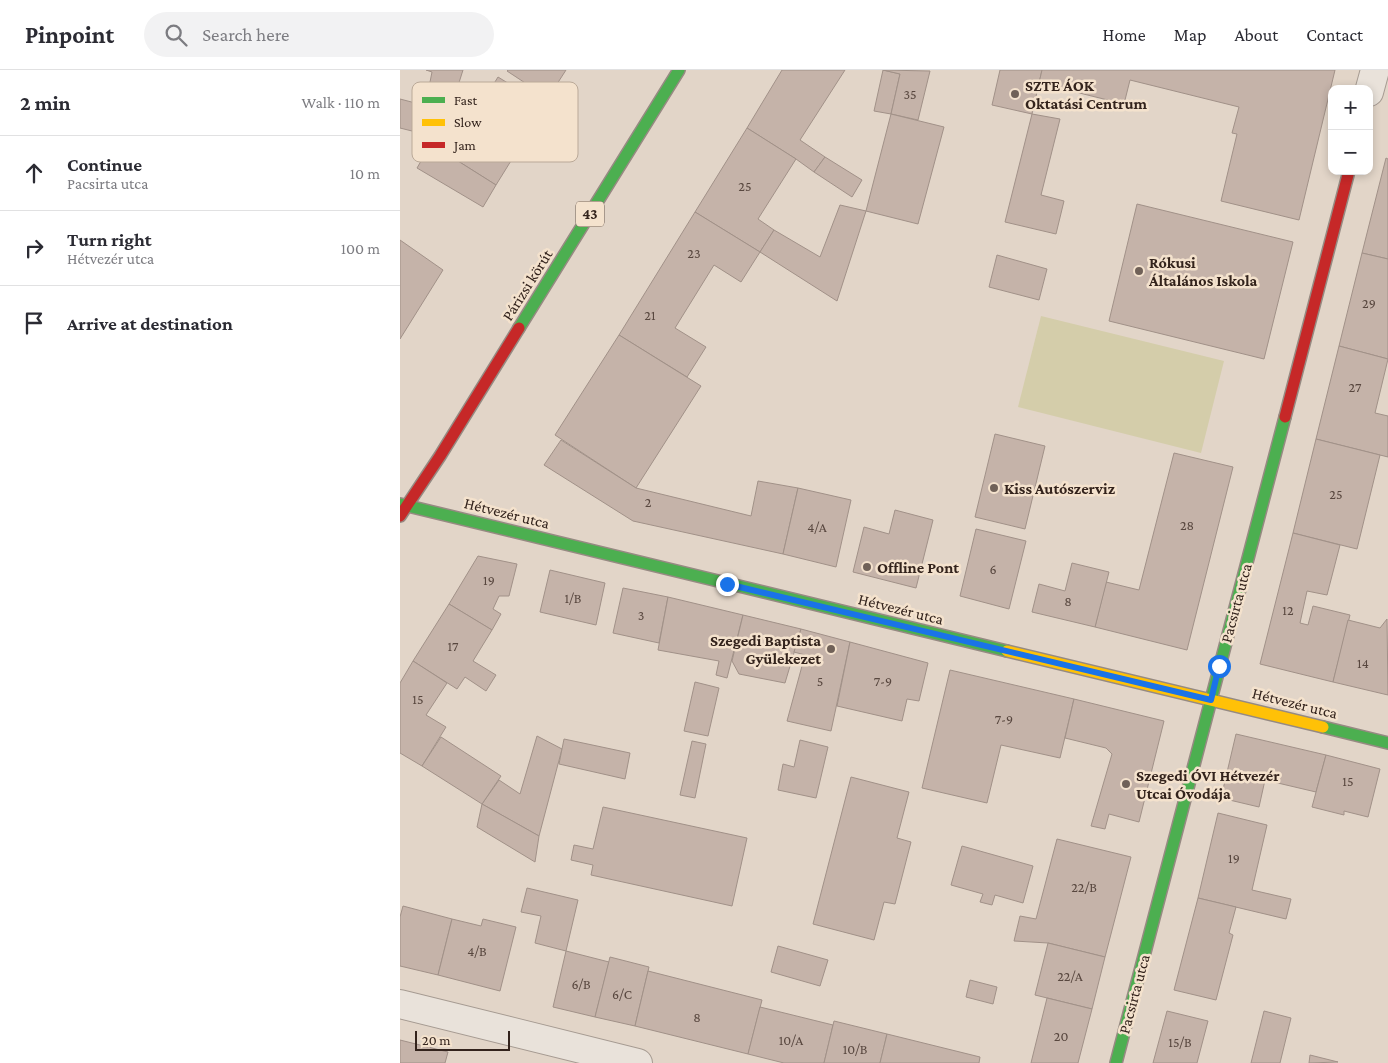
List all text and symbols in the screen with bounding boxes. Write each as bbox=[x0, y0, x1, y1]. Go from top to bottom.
search box bbox=[144, 12, 494, 57]
text: Pinpoint bbox=[25, 21, 114, 48]
icon: search bbox=[162, 21, 190, 49]
text: Search here bbox=[202, 24, 289, 45]
text: Home bbox=[1103, 25, 1146, 45]
text: Map bbox=[1174, 25, 1206, 45]
text: About bbox=[1234, 25, 1278, 45]
text: Contact bbox=[1306, 25, 1363, 45]
place label: SZTE ÁOK Oktatási Centrum bbox=[1025, 77, 1147, 112]
legend bbox=[412, 82, 578, 162]
map controls bbox=[1328, 85, 1373, 175]
button: + bbox=[1328, 85, 1373, 130]
house number: 35 bbox=[903, 86, 917, 102]
marker: SZTE ÁOK Oktatási Centrum bbox=[1009, 88, 1021, 100]
text: 2 min bbox=[20, 91, 71, 115]
text: Fast bbox=[454, 92, 478, 108]
text: Walk · 110 m bbox=[301, 94, 380, 111]
text: Slow bbox=[454, 114, 482, 130]
button: − bbox=[1328, 130, 1373, 175]
text: Jam bbox=[452, 137, 476, 153]
text: Continue bbox=[67, 154, 142, 175]
icon: ahead bbox=[20, 159, 48, 187]
text: 10 m bbox=[350, 165, 380, 182]
text: Pacsirta utca bbox=[67, 175, 148, 192]
house number: 25 bbox=[738, 178, 752, 194]
road number: 43 bbox=[576, 202, 604, 226]
text: Turn right bbox=[67, 229, 152, 250]
icon: right bbox=[20, 234, 48, 262]
text: 100 m bbox=[341, 240, 380, 257]
house number: 23 bbox=[687, 245, 701, 261]
street label: Párizsi körút bbox=[499, 246, 556, 324]
text: Hétvezér utca bbox=[67, 250, 154, 267]
place label: Rókusi Általános Iskola bbox=[1148, 254, 1258, 289]
marker: Rókusi Általános Iskola bbox=[1133, 265, 1145, 277]
house number: 29 bbox=[1362, 295, 1376, 311]
house number: 21 bbox=[644, 307, 656, 323]
icon: arrive bbox=[20, 309, 48, 337]
text: Arrive at destination bbox=[67, 313, 233, 334]
house number: 27 bbox=[1349, 379, 1362, 395]
place label: Kiss Autószerviz bbox=[1004, 480, 1116, 497]
marker: Kiss Autószerviz bbox=[988, 482, 1000, 494]
house number: 25 bbox=[1329, 486, 1343, 502]
street label: Hétvezér utca bbox=[463, 494, 552, 532]
house number: 2 bbox=[645, 494, 652, 510]
house number: 28 bbox=[1180, 517, 1194, 533]
house number: 4/A bbox=[807, 519, 827, 535]
place label: Offline Pont bbox=[877, 559, 959, 576]
marker: Offline Pont bbox=[861, 561, 873, 573]
house number: 6 bbox=[989, 561, 997, 577]
street label: Pacsirta utca bbox=[1217, 561, 1255, 644]
house number: 19 bbox=[483, 572, 495, 588]
route end bbox=[716, 573, 739, 596]
house number: 1/B bbox=[565, 590, 582, 606]
street label: Hétvezér utca bbox=[857, 590, 946, 628]
house number: 8 bbox=[1064, 593, 1072, 609]
house number: 12 bbox=[1282, 602, 1294, 618]
house number: 3 bbox=[638, 607, 644, 623]
place label: Szegedi Baptista Gyülekezet bbox=[710, 632, 821, 667]
house number: 17 bbox=[447, 638, 459, 654]
marker: Szegedi Baptista Gyülekezet bbox=[825, 643, 837, 655]
route start bbox=[1208, 655, 1231, 678]
house number: 14 bbox=[1357, 655, 1369, 671]
house number: 5 bbox=[817, 673, 823, 689]
house number: 7-9 bbox=[874, 673, 892, 689]
street label: Hétvezér utca bbox=[1251, 684, 1340, 722]
house number: 15 bbox=[412, 691, 424, 707]
house number: 7-9 bbox=[995, 711, 1013, 727]
place label: Szegedi ÓVI Hétvezér Utcai Óvodája bbox=[1136, 767, 1280, 803]
house number: 15 bbox=[1342, 773, 1354, 789]
marker: Szegedi ÓVI Hétvezér Utcai Óvodája bbox=[1120, 778, 1132, 790]
house number: 19 bbox=[1228, 850, 1240, 866]
house number: 22/B bbox=[1071, 879, 1097, 895]
house number: 4/B bbox=[467, 943, 487, 959]
street label: Pacsirta utca bbox=[1115, 952, 1153, 1035]
house number: 22/A bbox=[1057, 968, 1083, 984]
house number: 6/B bbox=[571, 976, 591, 992]
house number: 6/C bbox=[612, 986, 632, 1002]
house number: 8 bbox=[693, 1009, 701, 1025]
scale bar bbox=[415, 1028, 510, 1051]
house number: 20 bbox=[1054, 1028, 1068, 1044]
text: 20 m bbox=[422, 1032, 450, 1048]
house number: 10/A bbox=[779, 1032, 803, 1048]
house number: 15/B bbox=[1168, 1034, 1192, 1050]
house number: 10/B bbox=[843, 1041, 868, 1057]

